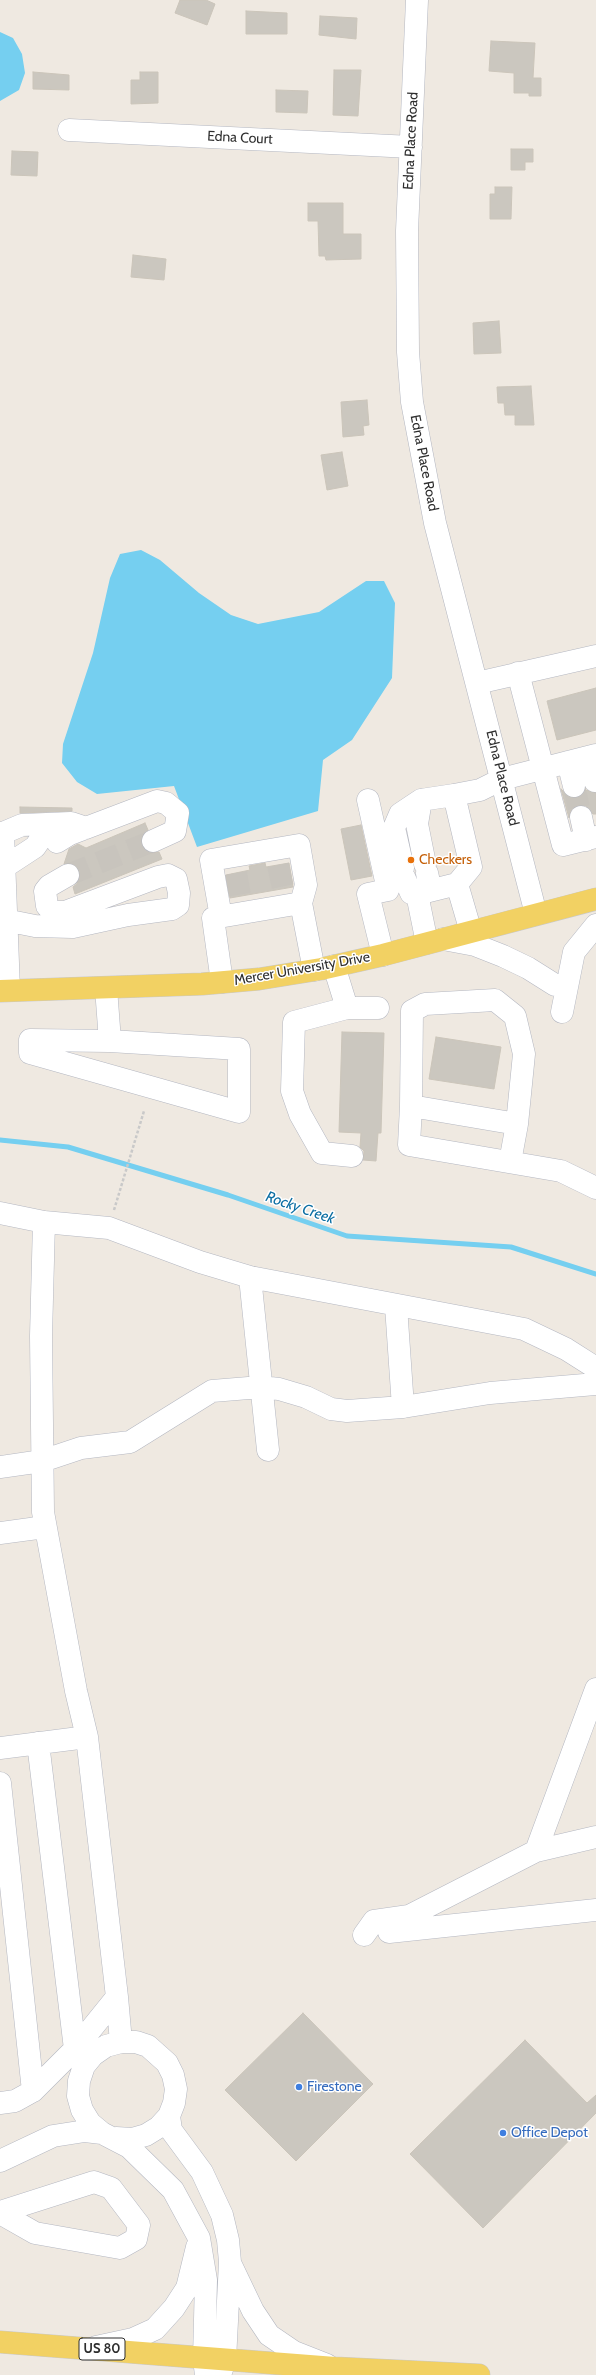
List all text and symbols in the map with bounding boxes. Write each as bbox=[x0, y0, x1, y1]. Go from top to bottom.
street label: Edna Place Road bbox=[400, 92, 422, 190]
street label: Edna Court bbox=[207, 128, 273, 148]
street label: Edna Place Road bbox=[406, 413, 442, 513]
street label: Edna Place Road bbox=[482, 728, 522, 828]
place label: Checkers bbox=[419, 852, 472, 868]
marker: Checkers bbox=[406, 855, 416, 865]
street label: Mercer University Drive bbox=[233, 949, 371, 989]
water label: Rocky Creek bbox=[263, 1188, 337, 1228]
place label: Firestone bbox=[307, 2079, 362, 2095]
marker: Firestone bbox=[294, 2082, 304, 2092]
place label: Office Depot bbox=[511, 2125, 588, 2141]
marker: Office Depot bbox=[498, 2128, 508, 2138]
road number: US 80 bbox=[79, 2338, 125, 2360]

